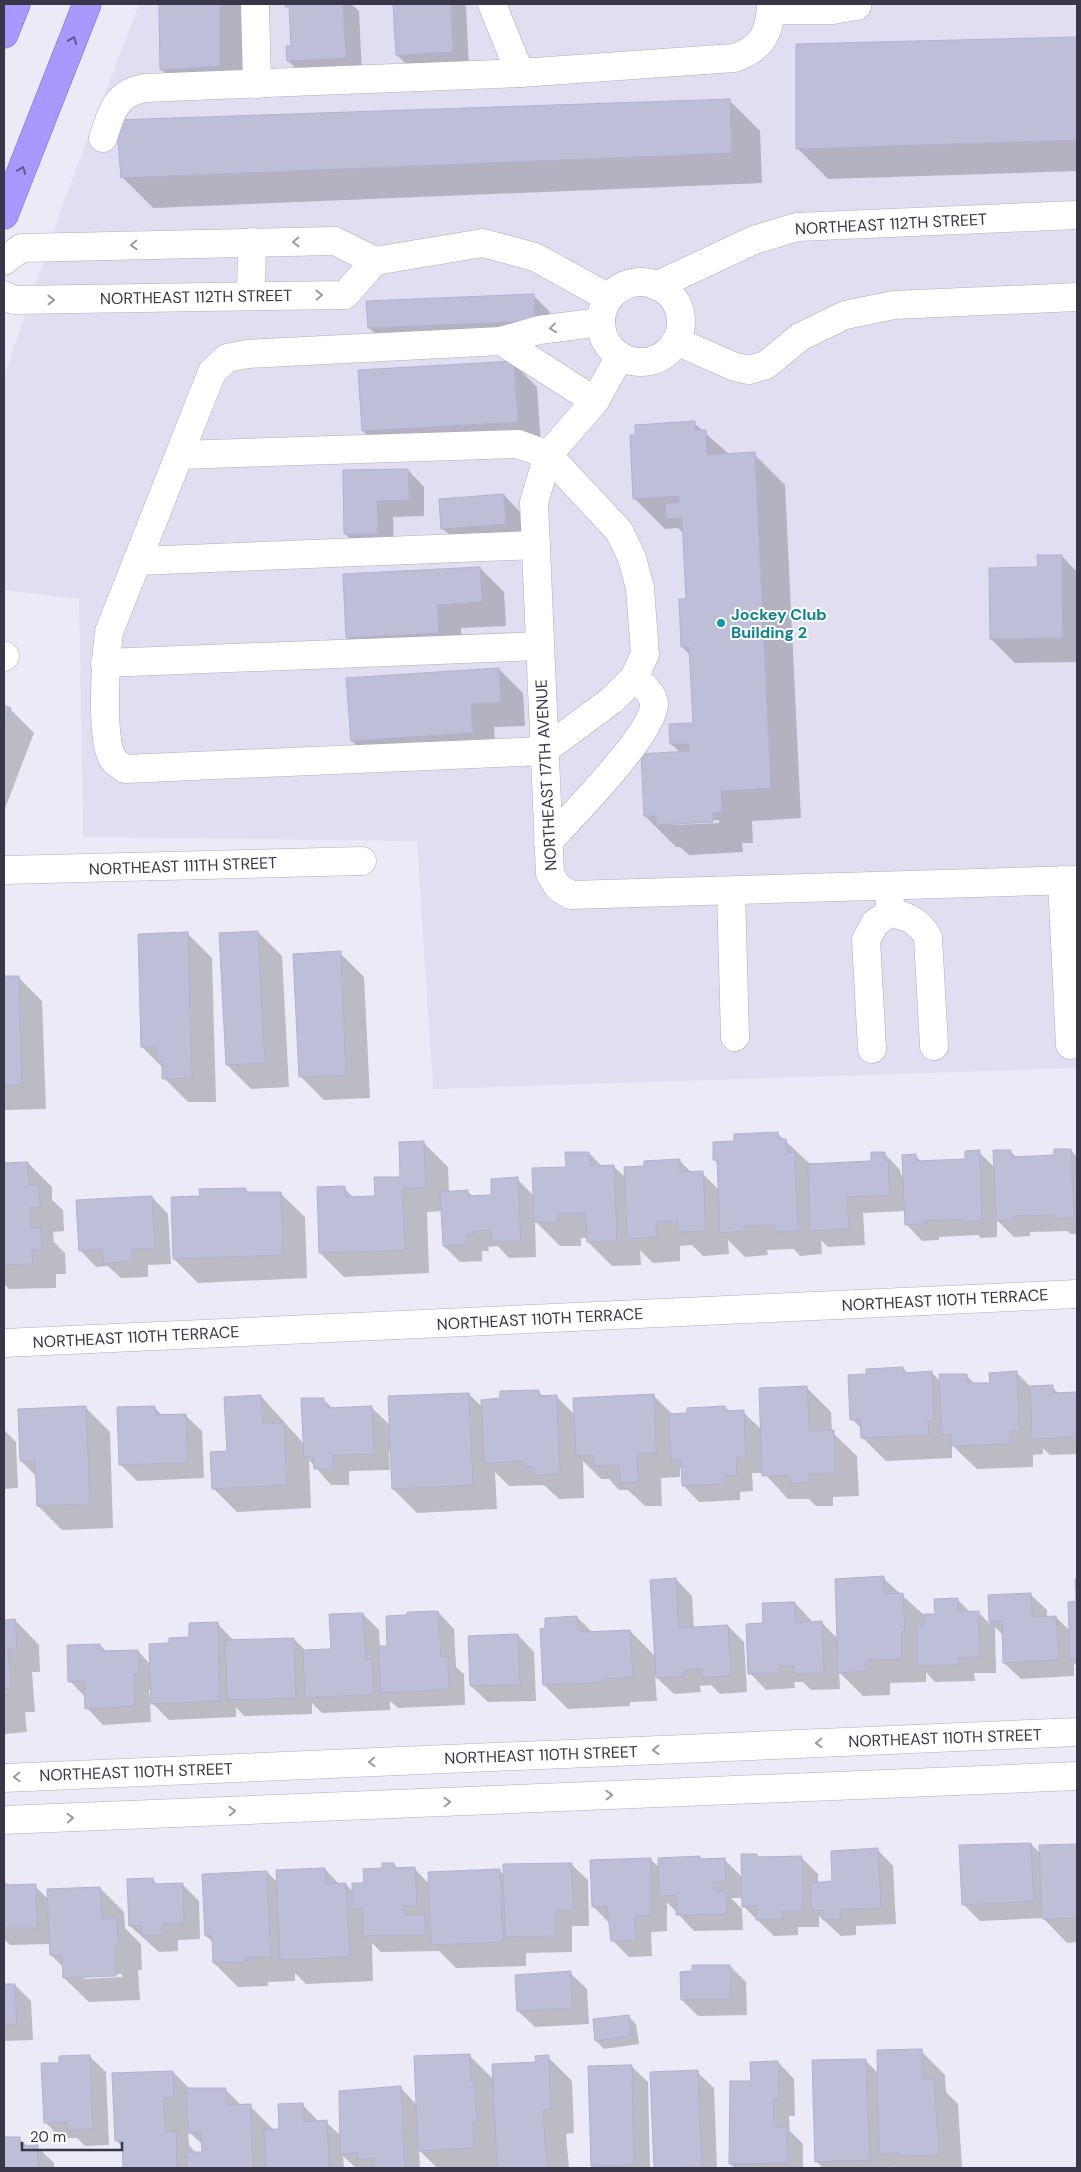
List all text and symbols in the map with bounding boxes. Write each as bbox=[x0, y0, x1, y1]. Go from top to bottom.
one-way arrow bbox=[67, 36, 77, 45]
one-way arrow bbox=[15, 166, 26, 175]
street label: NORTHEAST 112TH STREET bbox=[794, 208, 988, 240]
one-way arrow bbox=[292, 236, 300, 247]
one-way arrow bbox=[129, 240, 137, 251]
street label: NORTHEAST 112TH STREET bbox=[100, 285, 292, 309]
one-way arrow bbox=[315, 290, 323, 300]
one-way arrow bbox=[47, 294, 55, 305]
one-way arrow bbox=[548, 322, 556, 333]
place label: Jockey Club Building 2 bbox=[731, 604, 827, 643]
marker: Jockey Club Building 2 bbox=[715, 617, 727, 629]
street label: NORTHEAST 17TH AVENUE bbox=[530, 679, 562, 871]
street label: NORTHEAST 111TH STREET bbox=[89, 852, 278, 880]
street label: NORTHEAST 110TH TERRACE bbox=[841, 1284, 1049, 1316]
street label: NORTHEAST 110TH TERRACE bbox=[436, 1303, 644, 1335]
street label: NORTHEAST 110TH TERRACE bbox=[32, 1321, 240, 1353]
street label: NORTHEAST 110TH STREET bbox=[848, 1724, 1042, 1752]
one-way arrow bbox=[814, 1738, 822, 1748]
street label: NORTHEAST 110TH STREET bbox=[444, 1741, 638, 1769]
one-way arrow bbox=[652, 1745, 660, 1755]
one-way arrow bbox=[367, 1757, 375, 1768]
street label: NORTHEAST 110TH STREET bbox=[39, 1758, 233, 1786]
one-way arrow bbox=[13, 1772, 21, 1783]
one-way arrow bbox=[606, 1790, 614, 1801]
one-way arrow bbox=[444, 1797, 451, 1807]
one-way arrow bbox=[229, 1806, 237, 1816]
one-way arrow bbox=[66, 1812, 74, 1823]
scale bar bbox=[22, 2120, 122, 2152]
text: 20 m bbox=[30, 2127, 66, 2147]

